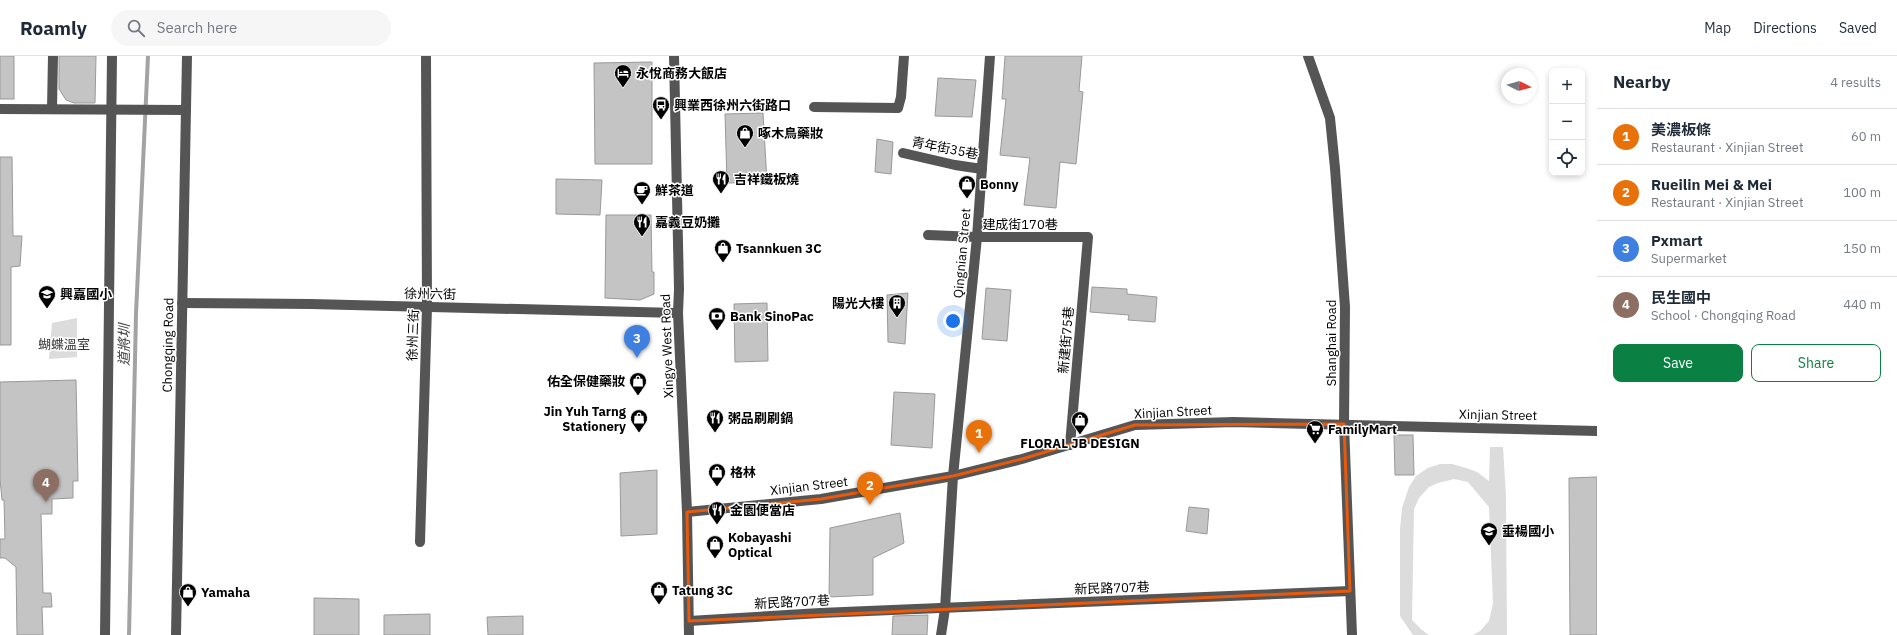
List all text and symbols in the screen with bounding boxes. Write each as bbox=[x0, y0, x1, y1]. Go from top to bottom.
search box bbox=[111, 10, 391, 46]
text: Roamly bbox=[20, 16, 87, 40]
icon: search bbox=[125, 17, 147, 39]
text: Search here bbox=[157, 18, 237, 37]
text: Map bbox=[1704, 19, 1731, 37]
text: Directions bbox=[1753, 19, 1817, 37]
text: Saved bbox=[1839, 19, 1877, 37]
hotel icon: 永悅商務大飯店 bbox=[613, 63, 633, 88]
place label: 永悅商務大飯店 bbox=[636, 65, 727, 82]
north arrow bbox=[1501, 68, 1537, 104]
map controls bbox=[1549, 68, 1585, 176]
button: + bbox=[1549, 68, 1585, 104]
text: Nearby bbox=[1613, 71, 1671, 93]
text: 4 results bbox=[1830, 74, 1881, 91]
bus stop icon: 興業西徐州六街路口 bbox=[651, 95, 671, 120]
place label: 興業西徐州六街路口 bbox=[674, 97, 791, 114]
button: − bbox=[1549, 104, 1585, 140]
text: 美濃板條 bbox=[1651, 120, 1711, 139]
shop icon: 啄木鳥藥妝 bbox=[735, 123, 755, 148]
place label: 啄木鳥藥妝 bbox=[758, 125, 823, 142]
text: 1 bbox=[1622, 128, 1630, 145]
text: 60 m bbox=[1851, 128, 1881, 145]
street label: 青年街35巷 bbox=[910, 133, 980, 163]
text: Restaurant · Xinjian Street bbox=[1651, 139, 1804, 156]
button: locate bbox=[1549, 140, 1585, 176]
restaurant icon: 吉祥鐵板燒 bbox=[711, 169, 731, 194]
place label: 吉祥鐵板燒 bbox=[734, 171, 799, 188]
shop icon: Bonny bbox=[957, 174, 977, 199]
text: Rueilin Mei & Mei bbox=[1651, 175, 1772, 194]
place label: Bonny bbox=[980, 176, 1018, 193]
cafe icon: 鮮茶道 bbox=[632, 180, 652, 205]
place label: 鮮茶道 bbox=[655, 182, 694, 199]
text: 2 bbox=[1622, 184, 1630, 201]
text: 100 m bbox=[1843, 184, 1881, 201]
text: Restaurant · Xinjian Street bbox=[1651, 194, 1804, 211]
street label: Qingnian Street bbox=[950, 207, 974, 299]
restaurant icon: 嘉義豆奶攤 bbox=[632, 212, 652, 237]
place label: 嘉義豆奶攤 bbox=[655, 214, 720, 231]
street label: 建成街170巷 bbox=[982, 216, 1058, 233]
text: Pxmart bbox=[1651, 231, 1703, 250]
shop icon: Tsannkuen 3C bbox=[713, 238, 733, 263]
place label: Tsannkuen 3C bbox=[736, 240, 822, 257]
text: 3 bbox=[1622, 240, 1630, 257]
text: 150 m bbox=[1843, 240, 1881, 257]
text: Supermarket bbox=[1651, 250, 1727, 267]
school or university icon: 興嘉國小 bbox=[37, 284, 57, 309]
street label: 徐州六街 bbox=[404, 285, 456, 303]
place label: 興嘉國小 bbox=[60, 286, 113, 303]
text: 民生國中 bbox=[1651, 288, 1711, 307]
building icon: 陽光大樓 bbox=[887, 293, 907, 318]
street label: Xingye West Road bbox=[657, 294, 677, 398]
place label: 陽光大樓 bbox=[832, 295, 884, 312]
text: 4 bbox=[1622, 296, 1630, 313]
text: 440 m bbox=[1843, 296, 1881, 313]
street label: Chongqing Road bbox=[159, 297, 177, 393]
street label: Shanghai Road bbox=[1323, 300, 1340, 386]
bank icon: Bank SinoPac bbox=[707, 306, 727, 331]
street label: 新建街75巷 bbox=[1055, 306, 1077, 374]
text: School · Chongqing Road bbox=[1651, 307, 1796, 324]
place label: Bank SinoPac bbox=[730, 308, 814, 325]
street label: 徐州三街 bbox=[404, 309, 422, 361]
your location bbox=[943, 311, 963, 331]
water label: 道將圳 bbox=[115, 322, 133, 366]
pin: 3 bbox=[624, 325, 650, 358]
park label: 蝴蝶溫室 bbox=[38, 336, 90, 353]
button: Save bbox=[1613, 344, 1743, 382]
button: Share bbox=[1751, 344, 1881, 382]
shop icon: 佑全保健藥妝 bbox=[628, 371, 648, 396]
place label: 佑全保健藥妝 bbox=[547, 373, 625, 390]
street label: Xinjian Street bbox=[1134, 401, 1212, 423]
place label: Jin Yuh Tarng Stationery bbox=[543, 403, 627, 435]
street label: Xinjian Street bbox=[1459, 406, 1537, 424]
shop icon: Jin Yuh Tarng Stationery bbox=[629, 408, 649, 433]
restaurant icon: 粥品刷刷鍋 bbox=[705, 408, 725, 433]
place label: 粥品刷刷鍋 bbox=[728, 410, 793, 427]
shop icon: FLORAL JB DESIGN bbox=[1070, 410, 1090, 435]
supermarket icon: FamilyMart bbox=[1305, 419, 1325, 444]
pin: 1 bbox=[966, 420, 992, 453]
place label: FamilyMart bbox=[1328, 421, 1397, 438]
place label: FLORAL JB DESIGN bbox=[1020, 435, 1140, 452]
shop icon: 格林 bbox=[707, 462, 727, 487]
place label: 格林 bbox=[730, 464, 756, 481]
pin: 4 bbox=[33, 469, 59, 502]
pin: 2 bbox=[857, 472, 883, 505]
street label: Xinjian Street bbox=[769, 473, 849, 499]
restaurant icon: 金園便當店 bbox=[707, 500, 727, 525]
place label: 金園便當店 bbox=[730, 502, 795, 519]
school or university icon: 垂楊國小 bbox=[1479, 521, 1499, 546]
place label: 垂楊國小 bbox=[1502, 523, 1555, 540]
place label: Kobayashi Optical bbox=[728, 529, 791, 561]
shop icon: Kobayashi Optical bbox=[705, 534, 725, 559]
street label: 新民路707巷 bbox=[1074, 578, 1150, 598]
shop icon: Tatung 3C bbox=[649, 580, 669, 605]
shop icon: Yamaha bbox=[178, 582, 198, 607]
place label: Tatung 3C bbox=[672, 582, 734, 599]
place label: Yamaha bbox=[201, 584, 250, 601]
street label: 新民路707巷 bbox=[754, 592, 830, 612]

